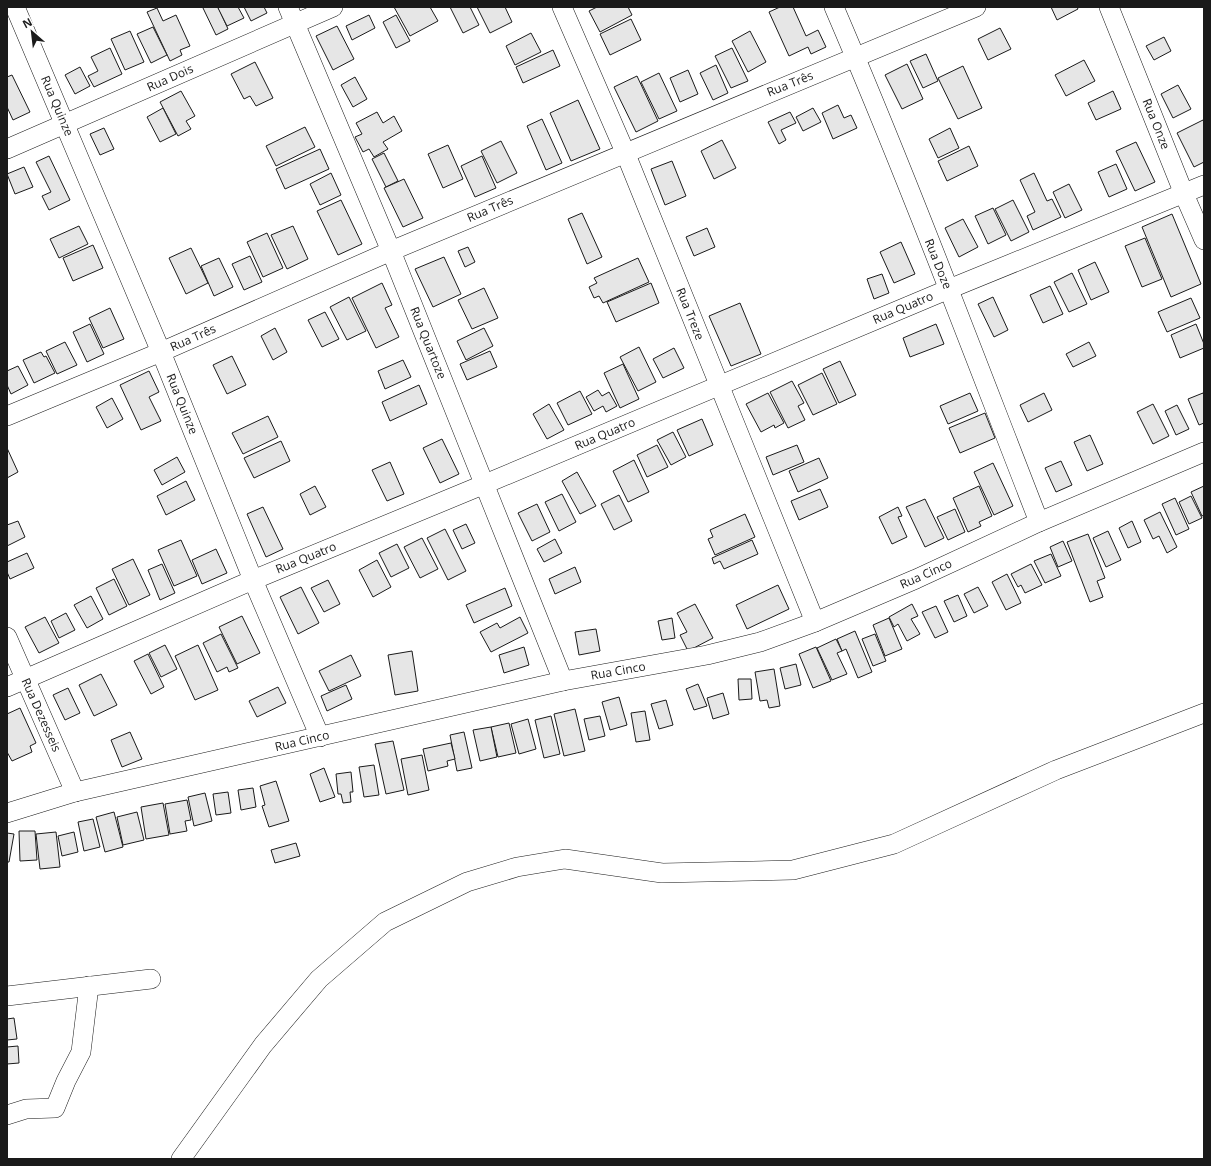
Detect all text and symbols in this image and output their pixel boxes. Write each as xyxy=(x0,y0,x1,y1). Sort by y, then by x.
north arrow xyxy=(12,12,52,52)
text: N xyxy=(20,14,35,31)
street label: Rua Dois xyxy=(144,60,196,95)
street label: Rua Três xyxy=(764,66,816,101)
street label: Rua Quinze xyxy=(37,73,78,139)
street label: Rua Onze xyxy=(1139,96,1174,152)
street label: Rua Três xyxy=(464,191,516,226)
street label: Rua Doze xyxy=(921,236,956,292)
street label: Rua Treze xyxy=(672,285,709,343)
street label: Rua Quatro xyxy=(870,287,936,328)
street label: Rua Quartoze xyxy=(406,304,451,382)
street label: Rua Três xyxy=(167,320,219,355)
street label: Rua Quinze xyxy=(163,371,202,437)
street label: Rua Quatro xyxy=(572,413,638,454)
street label: Rua Quatro xyxy=(273,538,339,577)
street label: Rua Cinco xyxy=(897,554,955,593)
street label: Rua Cinco xyxy=(589,657,647,684)
street label: Rua Dezesseis xyxy=(18,675,65,755)
street label: Rua Cinco xyxy=(273,726,331,755)

